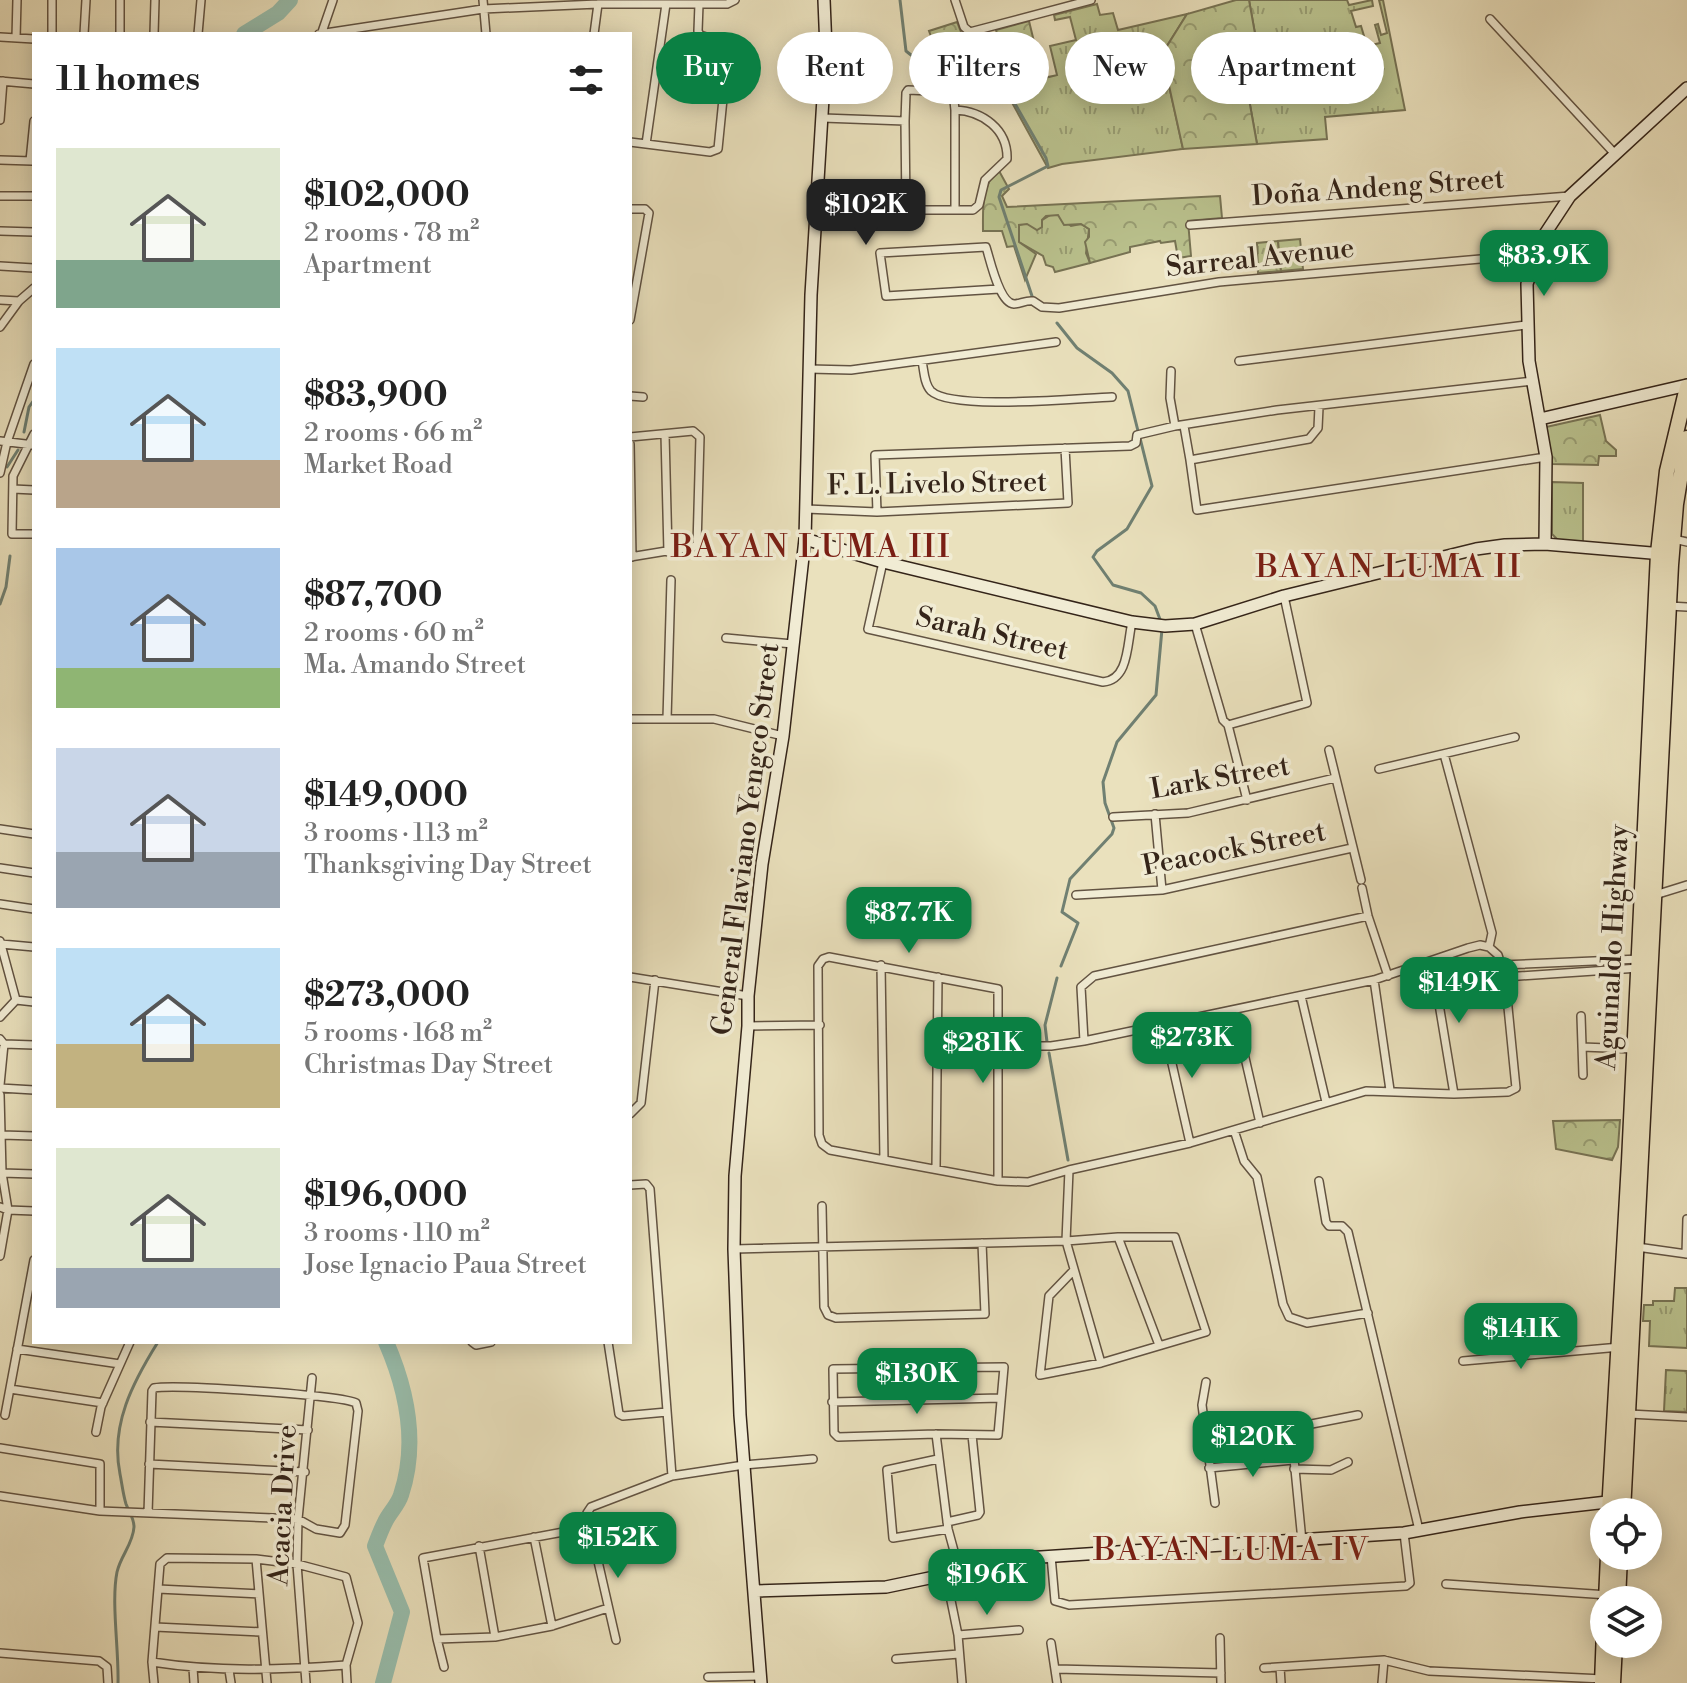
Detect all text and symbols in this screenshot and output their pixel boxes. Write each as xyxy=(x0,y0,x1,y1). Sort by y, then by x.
chip: Buy xyxy=(656,32,761,104)
chip: Rent xyxy=(777,32,893,104)
chip: Filters xyxy=(909,32,1049,104)
chip: New xyxy=(1065,32,1175,104)
chip: Apartment xyxy=(1191,32,1384,104)
icon: filters xyxy=(564,58,608,102)
text: 11 homes xyxy=(56,59,200,101)
street label: Doña Andeng Street xyxy=(1251,162,1506,214)
text: $102,000 xyxy=(304,175,470,217)
pin: $102K xyxy=(810,179,922,247)
icon: home xyxy=(120,180,216,276)
text: $102K xyxy=(824,189,908,221)
text: 2 rooms · 78 m² xyxy=(304,217,479,249)
pin: $83.9K xyxy=(1479,230,1609,298)
street label: Sarreal Avenue xyxy=(1164,231,1356,285)
text: $83.9K xyxy=(1498,240,1590,272)
text: Apartment xyxy=(304,249,432,281)
text: $83,900 xyxy=(304,375,448,417)
icon: home xyxy=(120,380,216,476)
text: 2 rooms · 66 m² xyxy=(304,417,482,449)
text: Market Road xyxy=(304,449,452,481)
street label: F. L. Livelo Street xyxy=(827,465,1047,503)
district label: BAYAN LUMA III xyxy=(670,527,951,567)
district label: BAYAN LUMA II xyxy=(1255,547,1522,587)
text: $87,700 xyxy=(304,575,442,617)
icon: home xyxy=(120,580,216,676)
street label: Sarah Street xyxy=(913,600,1071,668)
text: 2 rooms · 60 m² xyxy=(304,617,484,649)
street label: General Flaviano Yengco Street xyxy=(705,641,787,1037)
text: Ma. Amando Street xyxy=(304,649,526,681)
street label: Lark Street xyxy=(1148,749,1292,807)
text: $149,000 xyxy=(304,775,468,817)
icon: home xyxy=(120,780,216,876)
street label: Peacock Street xyxy=(1139,814,1329,884)
text: 3 rooms · 113 m² xyxy=(304,817,488,849)
street label: Aguinaldo Highway xyxy=(1589,823,1637,1072)
text: Thanksgiving Day Street xyxy=(304,849,592,881)
pin: $87.7K xyxy=(844,887,974,955)
text: $87.7K xyxy=(864,897,954,929)
pin: $149K xyxy=(1403,957,1515,1025)
text: $149K xyxy=(1418,967,1500,999)
text: $273,000 xyxy=(304,975,470,1017)
icon: home xyxy=(120,980,216,1076)
pin: $273K xyxy=(1136,1012,1248,1080)
text: 5 rooms · 168 m² xyxy=(304,1017,492,1049)
pin: $281K xyxy=(927,1017,1039,1085)
text: $273K xyxy=(1150,1022,1234,1054)
text: $281K xyxy=(942,1027,1024,1059)
text: Christmas Day Street xyxy=(304,1049,553,1081)
text: $196,000 xyxy=(304,1175,467,1217)
icon: home xyxy=(120,1180,216,1276)
text: 3 rooms · 110 m² xyxy=(304,1217,490,1249)
text: Jose Ignacio Paua Street xyxy=(304,1249,587,1281)
pin: $141K xyxy=(1465,1303,1577,1371)
text: $141K xyxy=(1482,1313,1560,1345)
pin: $130K xyxy=(861,1348,973,1416)
text: $130K xyxy=(875,1358,959,1390)
pin: $120K xyxy=(1197,1411,1309,1479)
text: $120K xyxy=(1211,1421,1295,1453)
street label: Acacia Drive xyxy=(261,1424,305,1587)
map controls xyxy=(1590,1498,1662,1658)
button: locate xyxy=(1590,1498,1662,1570)
pin: $152K xyxy=(562,1512,674,1580)
text: $152K xyxy=(577,1522,659,1554)
district label: BAYAN LUMA IV xyxy=(1092,1530,1371,1570)
pin: $196K xyxy=(931,1549,1043,1617)
text: $196K xyxy=(946,1559,1028,1591)
button: layers xyxy=(1590,1586,1662,1658)

